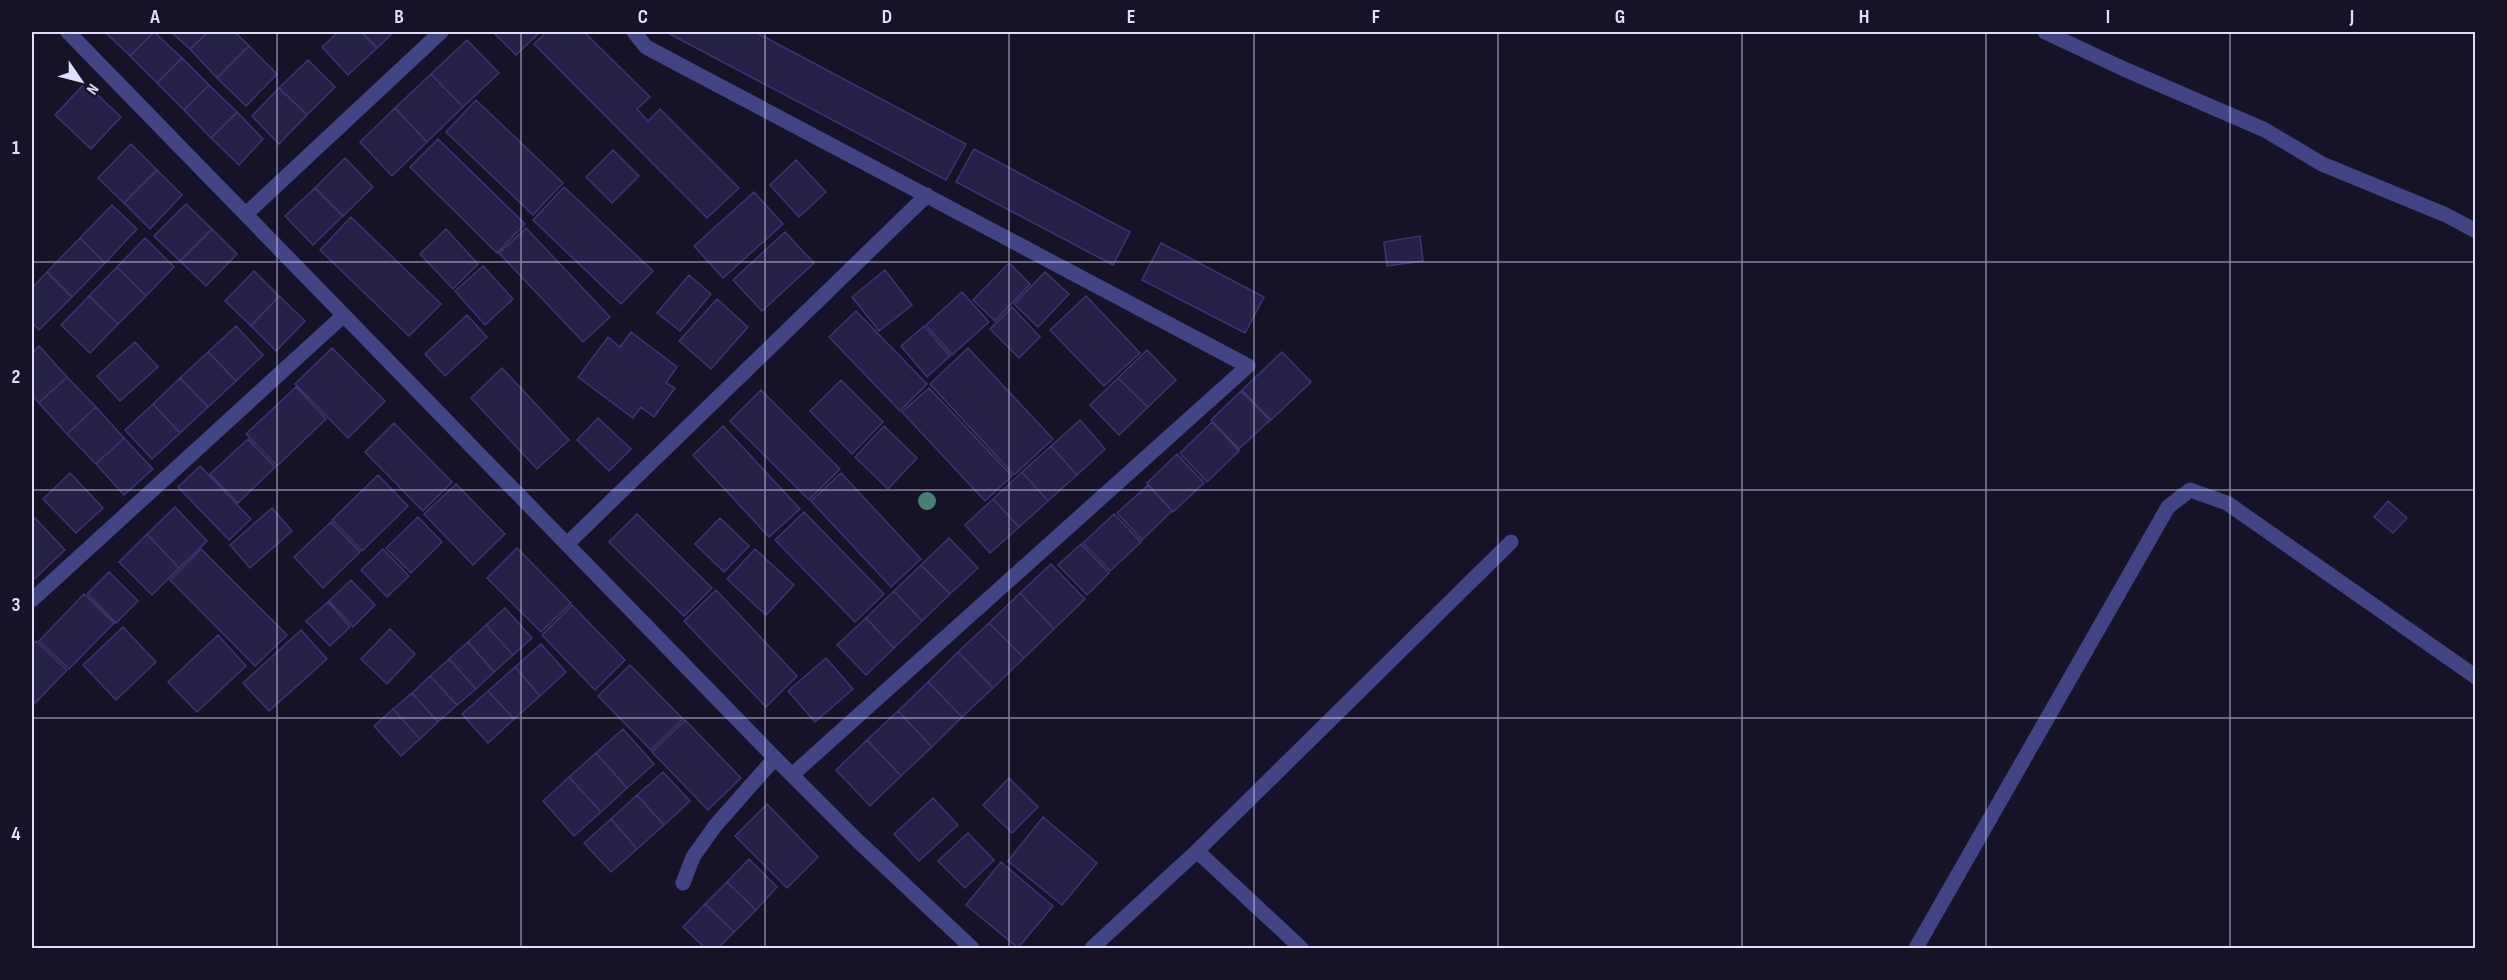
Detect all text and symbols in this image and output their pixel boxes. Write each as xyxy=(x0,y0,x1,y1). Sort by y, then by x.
text: A xyxy=(149,5,160,29)
text: B xyxy=(394,5,404,29)
text: C xyxy=(638,5,648,29)
text: D xyxy=(882,5,892,29)
text: E xyxy=(1127,5,1135,29)
text: F xyxy=(1372,5,1380,29)
text: G xyxy=(1615,5,1625,29)
text: H xyxy=(1859,5,1869,29)
text: I xyxy=(2106,5,2110,29)
text: J xyxy=(2349,5,2354,29)
north arrow xyxy=(51,51,111,111)
text: N xyxy=(82,80,102,98)
text: 1 xyxy=(12,136,20,160)
text: 2 xyxy=(12,365,20,389)
text: 3 xyxy=(12,593,21,617)
text: 4 xyxy=(11,822,21,846)

